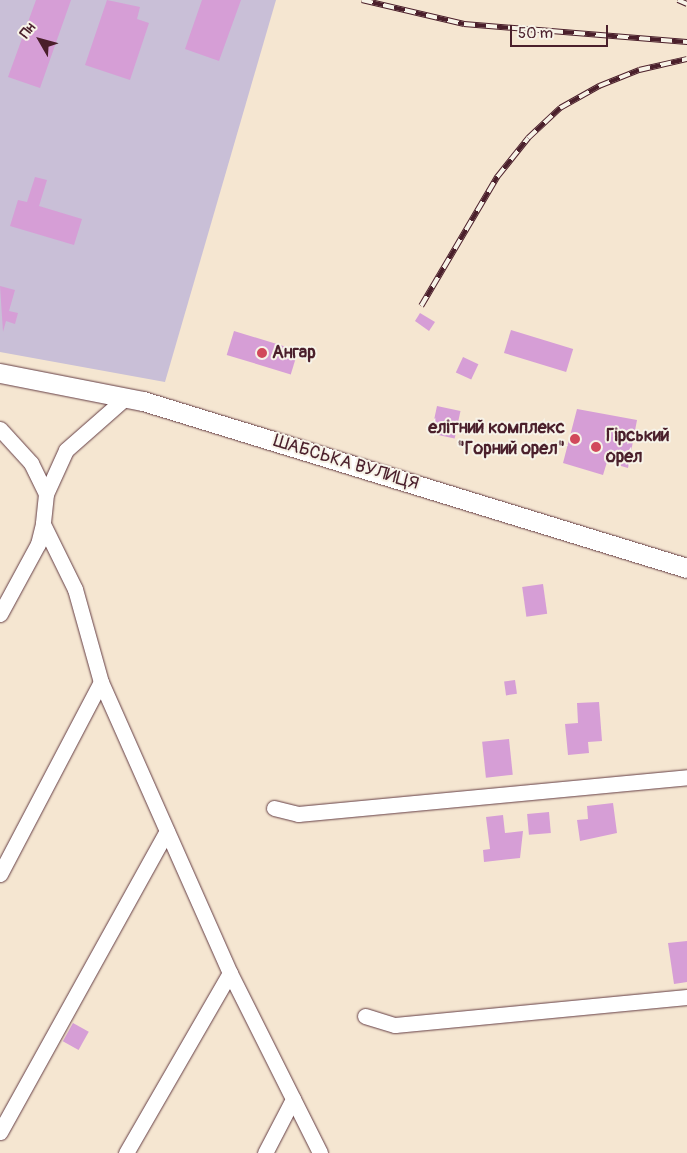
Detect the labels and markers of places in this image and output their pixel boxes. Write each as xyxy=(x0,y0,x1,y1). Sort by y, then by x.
place label: Ангар xyxy=(272,342,316,364)
marker: Ангар xyxy=(256,347,268,359)
place label: елітний комплекс "Горний орел" xyxy=(428,418,565,460)
place label: Гірський орел xyxy=(606,426,670,468)
marker: елітний комплекс "Горний орел" xyxy=(569,433,581,445)
marker: Гірський орел xyxy=(590,441,602,453)

